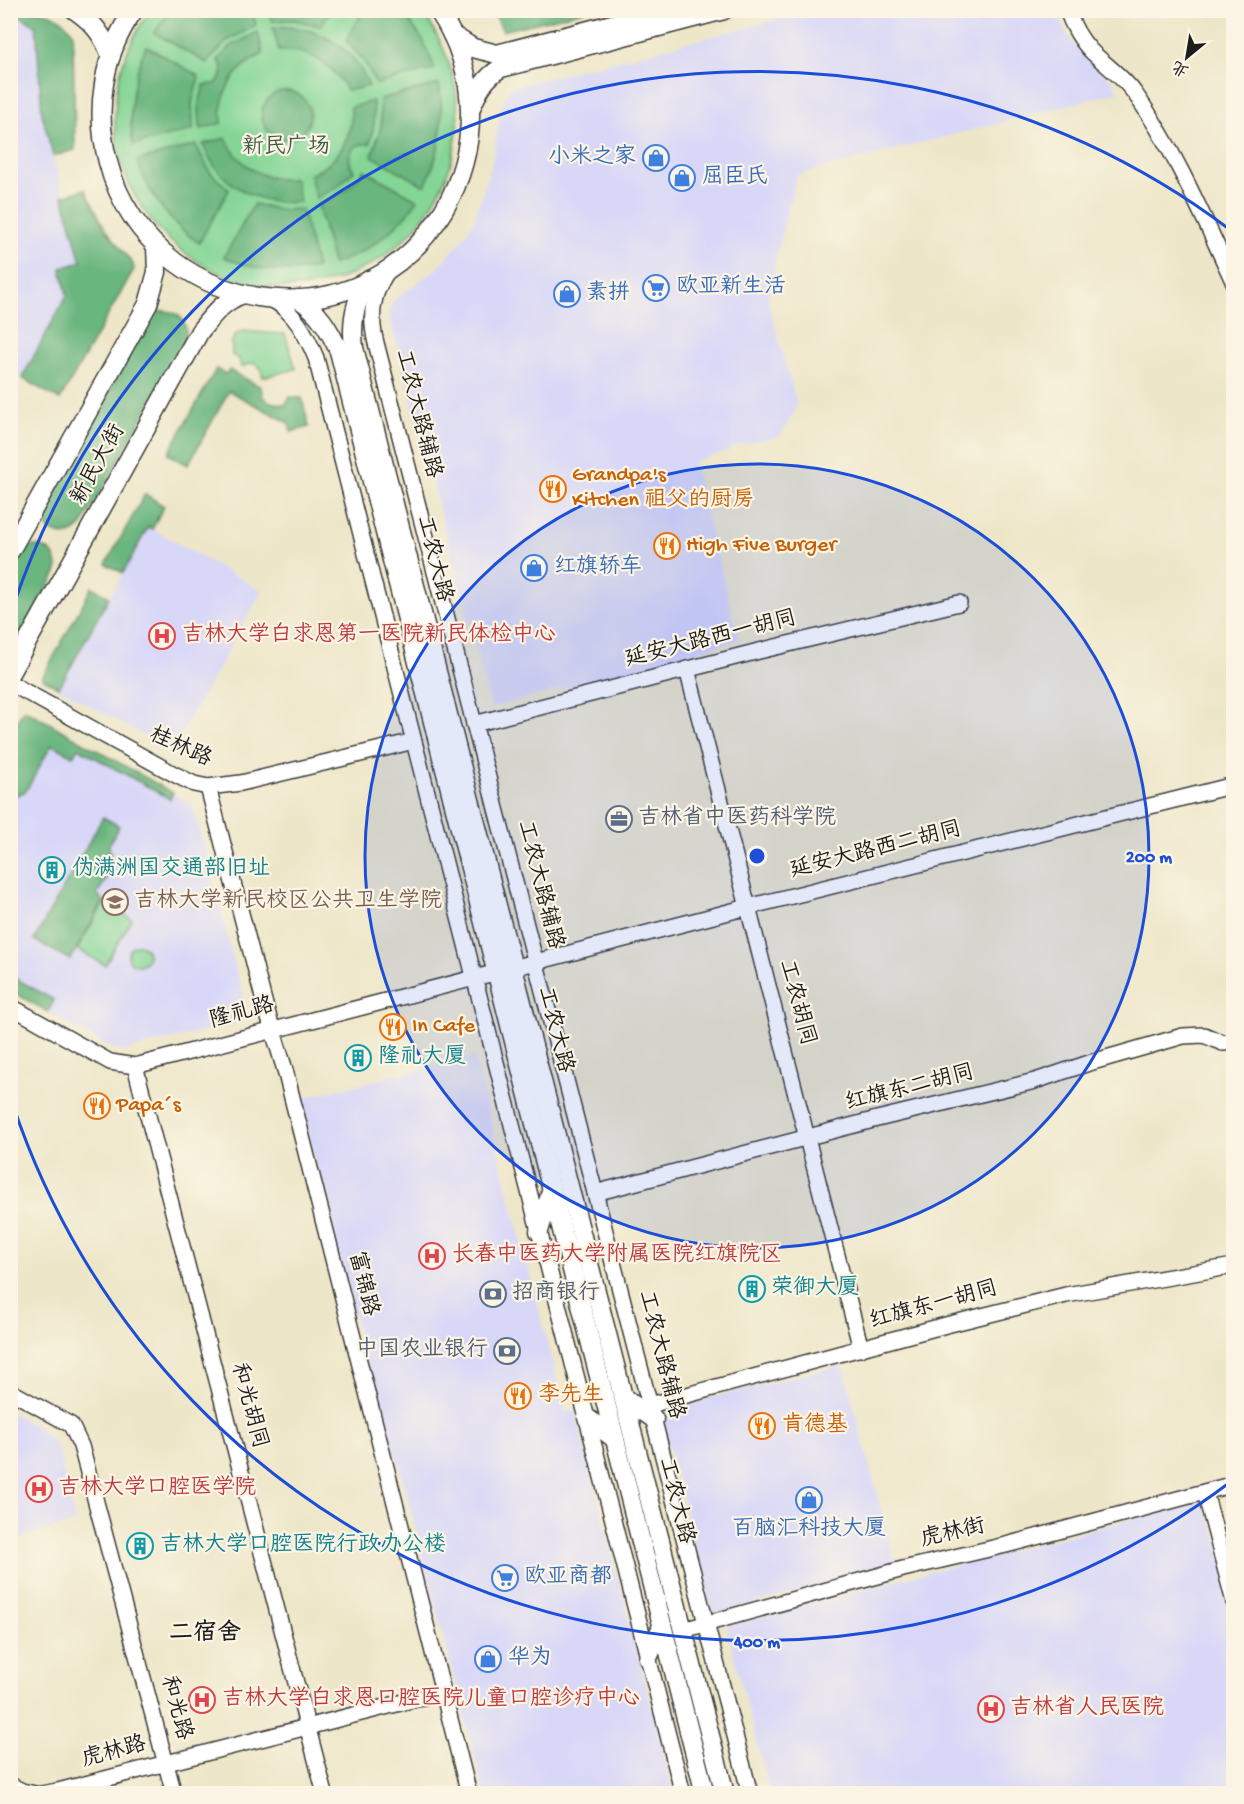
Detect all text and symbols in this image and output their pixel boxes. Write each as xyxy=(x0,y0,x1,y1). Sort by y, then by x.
north arrow xyxy=(1157,27,1217,87)
text: 北 xyxy=(1169,55,1193,80)
park label: 新民广场 xyxy=(242,134,330,161)
place label: 小米之家 xyxy=(548,143,636,171)
shop icon: 小米之家 xyxy=(641,143,671,173)
shop icon: 屈臣氏 xyxy=(667,163,697,193)
place label: 屈臣氏 xyxy=(702,164,768,191)
supermarket icon: 欧亚新生活 xyxy=(641,273,671,303)
place label: 欧亚新生活 xyxy=(676,274,786,301)
shop icon: 素拼 xyxy=(552,279,582,309)
place label: 素拼 xyxy=(586,280,630,307)
street label: 工农大路辅路 xyxy=(388,346,448,481)
street label: 新民大街 xyxy=(65,420,132,510)
place label: Grandpa's Kitchen 祖父的厨房 xyxy=(572,463,754,514)
restaurant icon: Grandpa's Kitchen 祖父的厨房 xyxy=(538,474,568,504)
street label: 工农大路 xyxy=(410,513,458,605)
restaurant icon: High Five Burger xyxy=(652,531,682,561)
place label: High Five Burger xyxy=(686,533,838,559)
shop icon: 红旗轿车 xyxy=(519,553,549,583)
place label: 红旗轿车 xyxy=(554,553,642,581)
street label: 延安大路西一胡同 xyxy=(622,604,800,674)
hospital icon: 吉林大学白求恩第一医院新民体检中心 xyxy=(147,621,177,651)
place label: 吉林大学白求恩第一医院新民体检中心 xyxy=(182,621,556,649)
street label: 桂林路 xyxy=(145,720,216,774)
office icon: 吉林省中医药科学院 xyxy=(604,804,634,834)
place label: 吉林省中医药科学院 xyxy=(638,804,836,832)
street label: 延安大路西二胡同 xyxy=(787,815,965,885)
street label: 工农大路辅路 xyxy=(510,817,570,952)
centre of rings xyxy=(747,846,767,866)
text: 200 m xyxy=(1126,848,1172,869)
building icon: 伪满洲国交通部旧址 xyxy=(37,855,67,885)
place label: 伪满洲国交通部旧址 xyxy=(72,856,270,883)
school or university icon: 吉林大学新民校区公共卫生学院 xyxy=(100,887,130,917)
place label: 吉林大学新民校区公共卫生学院 xyxy=(134,887,442,915)
street label: 工农胡同 xyxy=(772,957,821,1049)
street label: 工农大路 xyxy=(531,984,579,1076)
street label: 隆礼路 xyxy=(206,991,277,1035)
restaurant icon: In Cafe xyxy=(378,1012,408,1042)
place label: In Cafe xyxy=(412,1014,476,1040)
building icon: 隆礼大厦 xyxy=(343,1043,373,1073)
place label: 隆礼大厦 xyxy=(378,1044,466,1071)
street label: 红旗东二胡同 xyxy=(843,1059,977,1118)
restaurant icon: Papa´s xyxy=(82,1091,112,1121)
place label: Papa´s xyxy=(115,1093,182,1119)
hospital icon: 长春中医药大学附属医院红旗院区 xyxy=(417,1241,447,1271)
place label: 长春中医药大学附属医院红旗院区 xyxy=(452,1241,782,1269)
street label: 富锦路 xyxy=(341,1248,385,1319)
building icon: 荣御大厦 xyxy=(737,1274,767,1304)
place label: 荣御大厦 xyxy=(771,1275,859,1302)
street label: 红旗东一胡同 xyxy=(867,1275,1001,1336)
bank icon: 招商银行 xyxy=(478,1279,508,1309)
place label: 招商银行 xyxy=(512,1280,600,1307)
street label: 工农大路辅路 xyxy=(631,1287,691,1422)
place label: 中国农业银行 xyxy=(356,1336,488,1364)
bank icon: 中国农业银行 xyxy=(492,1336,522,1366)
street label: 和光胡同 xyxy=(224,1360,273,1452)
restaurant icon: 李先生 xyxy=(503,1381,533,1411)
place label: 李先生 xyxy=(538,1381,604,1409)
restaurant icon: 肯德基 xyxy=(747,1411,777,1441)
place label: 肯德基 xyxy=(782,1411,848,1439)
street label: 工农大路 xyxy=(652,1455,700,1547)
hospital icon: 吉林大学口腔医学院 xyxy=(24,1474,54,1504)
place label: 吉林大学口腔医学院 xyxy=(58,1474,256,1502)
shop icon: 百脑汇科技大厦 xyxy=(794,1485,824,1515)
street label: 虎林街 xyxy=(917,1512,988,1554)
place label: 百脑汇科技大厦 xyxy=(732,1516,886,1543)
building icon: 吉林大学口腔医院行政办公楼 xyxy=(125,1531,155,1561)
place label: 吉林大学口腔医院行政办公楼 xyxy=(160,1531,446,1559)
supermarket icon: 欧亚商都 xyxy=(490,1563,520,1593)
place label: 欧亚商都 xyxy=(524,1564,612,1591)
district label: 二宿舍 xyxy=(169,1619,241,1649)
text: 400 m xyxy=(733,1633,780,1654)
shop icon: 华为 xyxy=(473,1644,503,1674)
place label: 华为 xyxy=(508,1645,552,1672)
street label: 和光路 xyxy=(154,1672,198,1743)
hospital icon: 吉林大学白求恩口腔医院儿童口腔诊疗中心 xyxy=(187,1685,217,1715)
place label: 吉林大学白求恩口腔医院儿童口腔诊疗中心 xyxy=(222,1685,640,1713)
hospital icon: 吉林省人民医院 xyxy=(976,1694,1006,1724)
place label: 吉林省人民医院 xyxy=(1010,1694,1164,1722)
street label: 虎林路 xyxy=(78,1730,149,1774)

